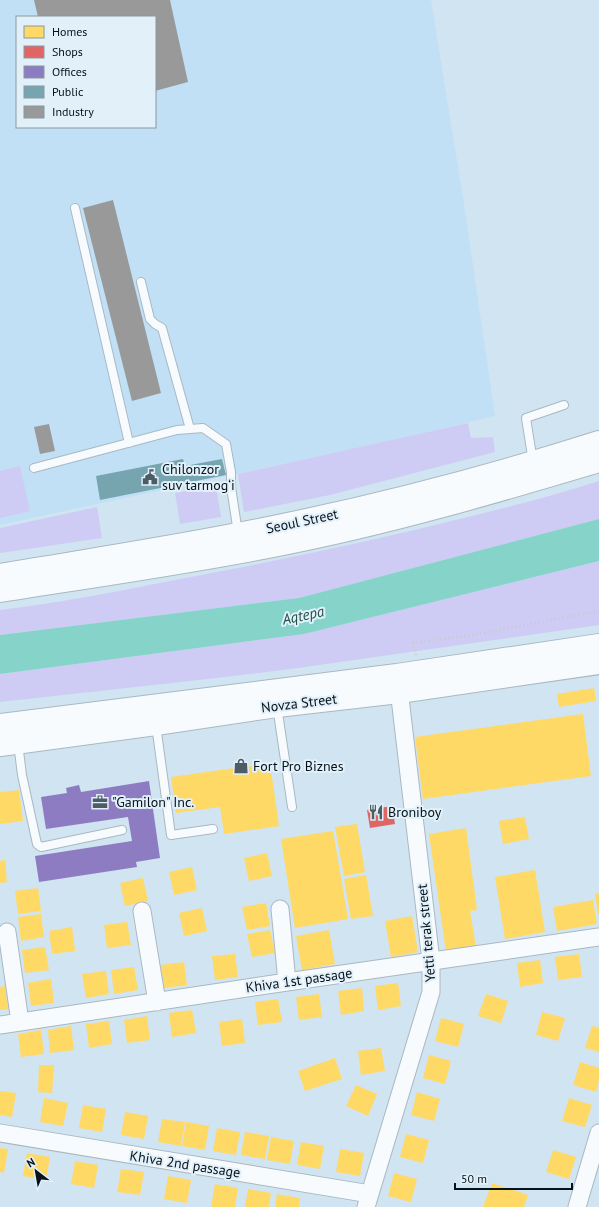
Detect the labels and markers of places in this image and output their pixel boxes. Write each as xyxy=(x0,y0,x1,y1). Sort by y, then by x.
place label: Chilonzor suv tarmog‘i xyxy=(162,460,235,494)
public building icon: Chilonzor suv tarmog‘i xyxy=(141,468,159,486)
shop icon: Fort Pro Biznes xyxy=(232,757,250,775)
place label: Fort Pro Biznes xyxy=(253,757,344,775)
office icon: "Gamilon" Inc. xyxy=(91,793,109,811)
place label: "Gamilon" Inc. xyxy=(112,793,194,811)
restaurant icon: Broniboy xyxy=(367,803,385,821)
place label: Broniboy xyxy=(388,803,442,821)

